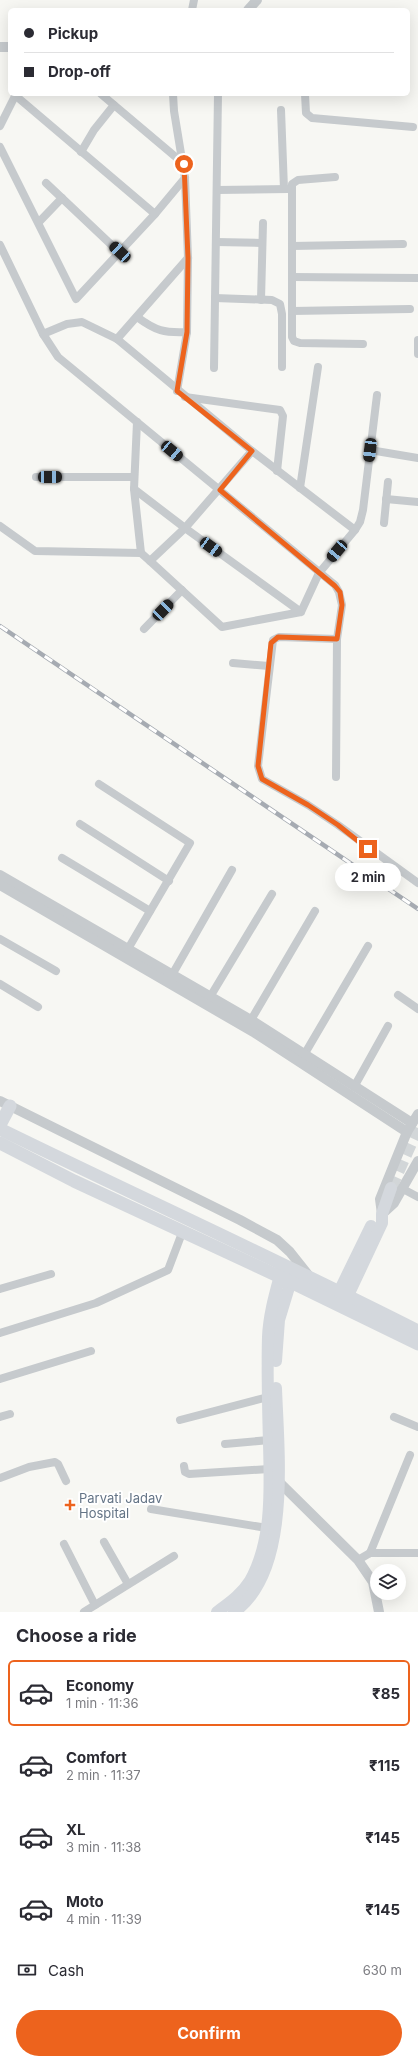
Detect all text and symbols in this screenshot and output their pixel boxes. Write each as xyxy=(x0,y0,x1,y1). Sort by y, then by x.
text: Pickup xyxy=(48,24,98,43)
text: Drop-off xyxy=(48,62,111,81)
route start xyxy=(175,155,193,173)
car xyxy=(107,239,133,265)
car xyxy=(363,437,377,463)
car xyxy=(159,439,185,463)
car xyxy=(38,471,62,483)
car xyxy=(198,535,224,559)
car xyxy=(325,538,349,564)
car xyxy=(150,597,176,623)
route end xyxy=(359,840,377,858)
callout: 2 min xyxy=(335,863,401,891)
text: 2 min xyxy=(351,869,385,885)
place label: Parvati Jadav Hospital xyxy=(79,1490,162,1521)
marker: Parvati Jadav Hospital xyxy=(64,1499,76,1511)
map controls xyxy=(370,1564,406,1600)
button: layers xyxy=(370,1564,406,1600)
text: Choose a ride xyxy=(16,1625,137,1646)
icon: car xyxy=(18,1675,54,1711)
text: Economy xyxy=(66,1676,134,1695)
text: ₹85 xyxy=(372,1684,400,1703)
text: 1 min · 11:36 xyxy=(66,1695,139,1711)
icon: car xyxy=(18,1747,54,1783)
text: Comfort xyxy=(66,1748,127,1767)
text: ₹115 xyxy=(369,1756,400,1775)
text: 2 min · 11:37 xyxy=(66,1767,141,1783)
icon: car xyxy=(18,1819,54,1855)
text: XL xyxy=(66,1820,86,1839)
text: ₹145 xyxy=(365,1828,400,1847)
text: 3 min · 11:38 xyxy=(66,1839,141,1855)
icon: car xyxy=(18,1891,54,1927)
text: Moto xyxy=(66,1892,104,1911)
text: ₹145 xyxy=(365,1900,400,1919)
text: 4 min · 11:39 xyxy=(66,1911,142,1927)
icon: cash xyxy=(16,1959,38,1981)
text: Cash xyxy=(48,1961,84,1980)
text: 630 m xyxy=(363,1962,402,1978)
button: Confirm xyxy=(16,2010,402,2056)

